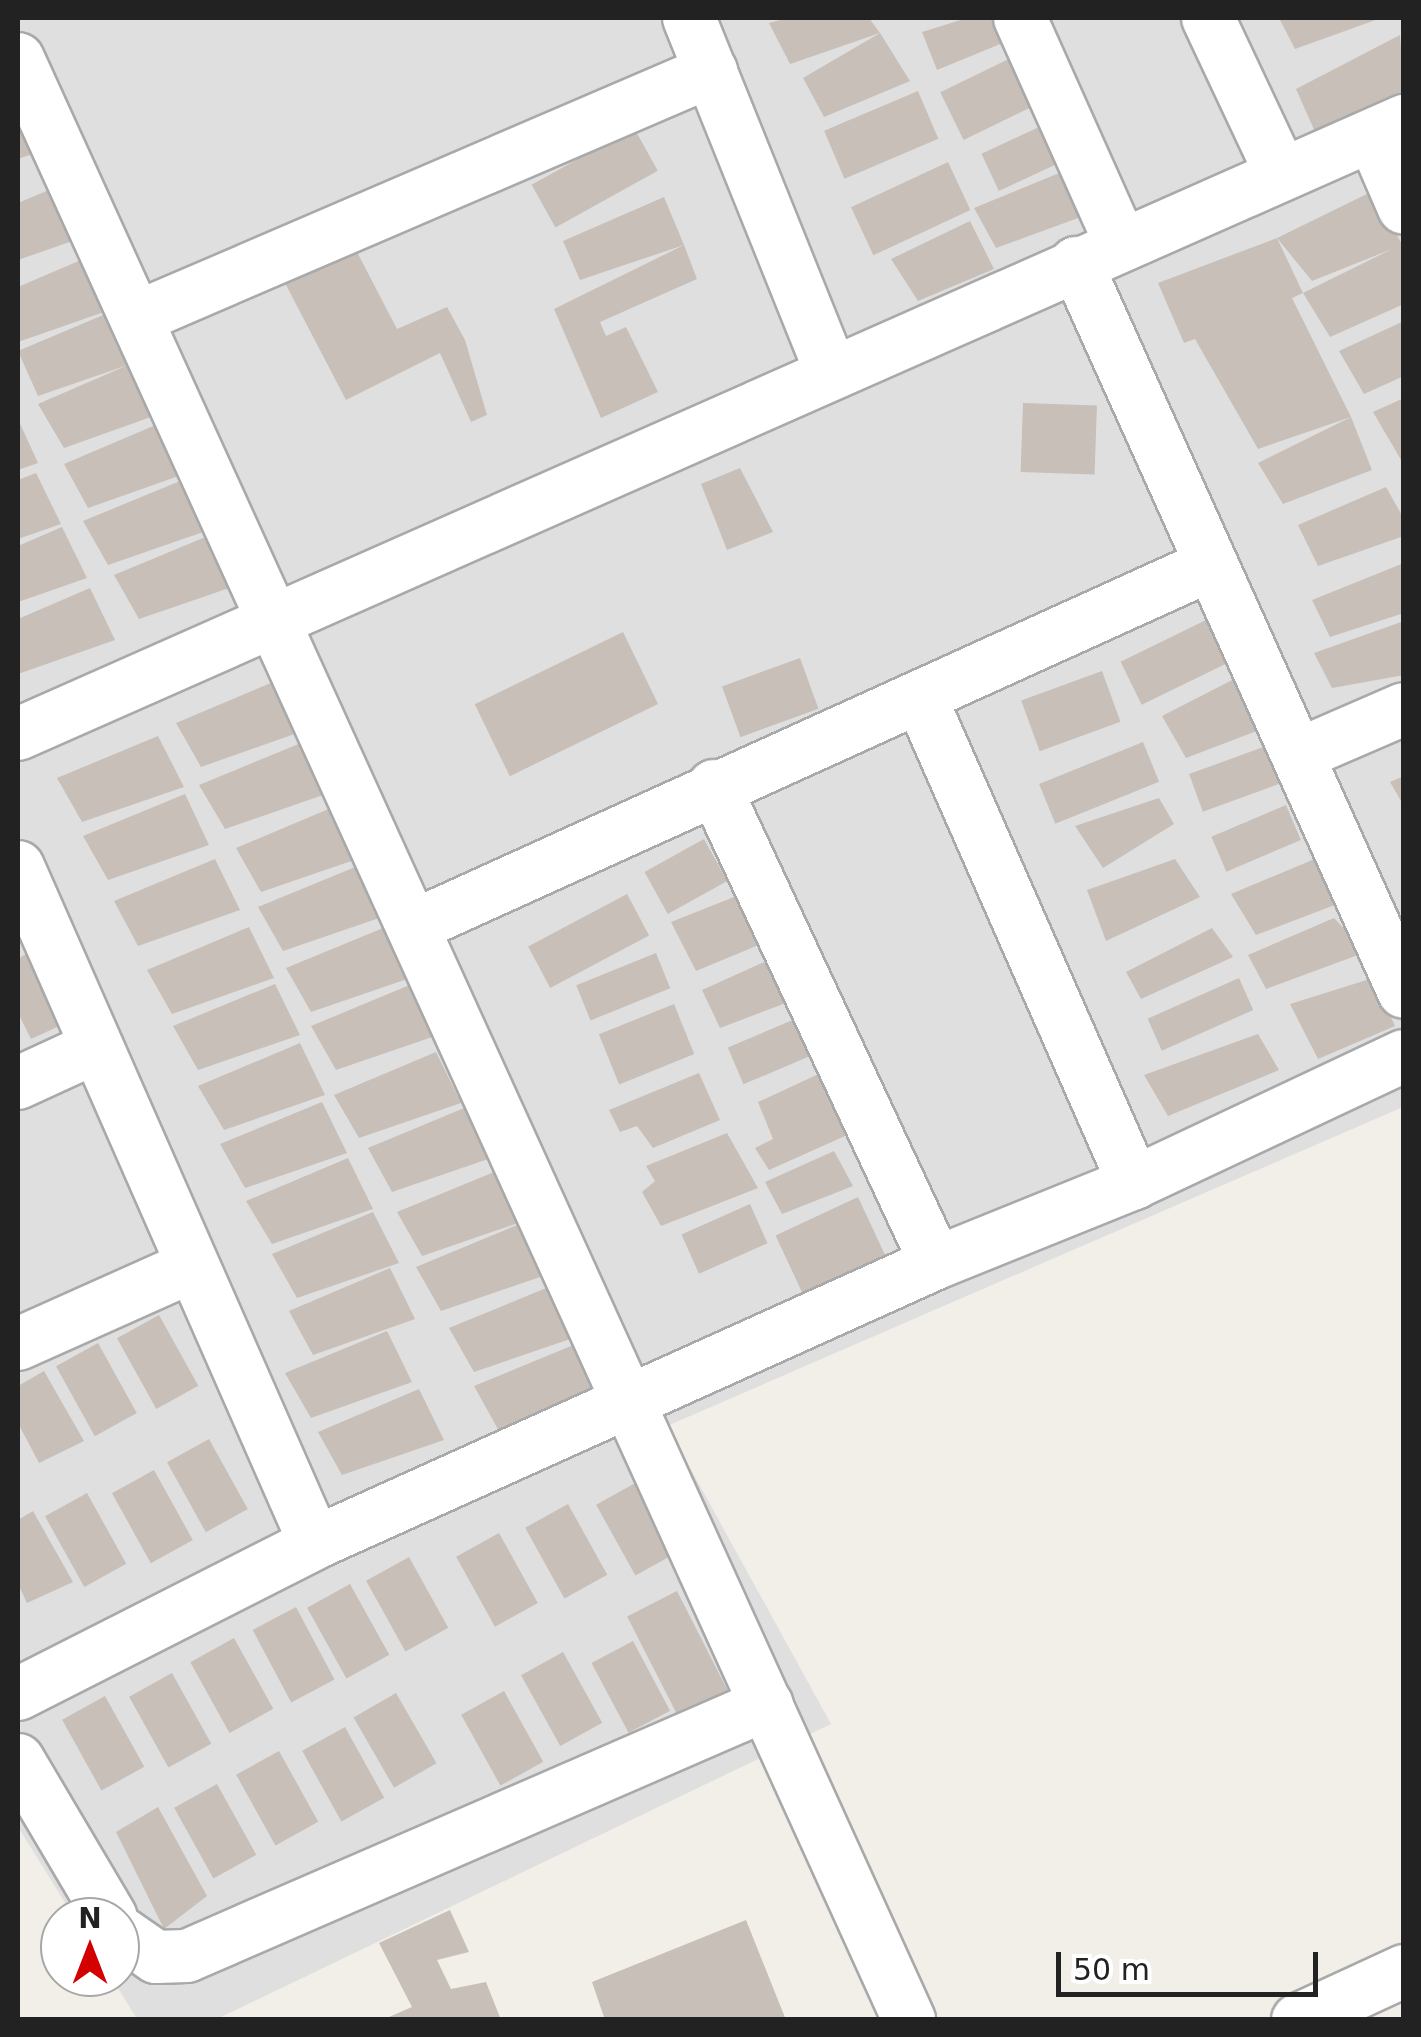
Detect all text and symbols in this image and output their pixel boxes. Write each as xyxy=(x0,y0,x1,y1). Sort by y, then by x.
north arrow xyxy=(40,1897,140,1997)
text: N xyxy=(78,1902,102,1935)
scale bar xyxy=(1061,1932,1324,1994)
text: 50 m xyxy=(1073,1952,1150,1987)

